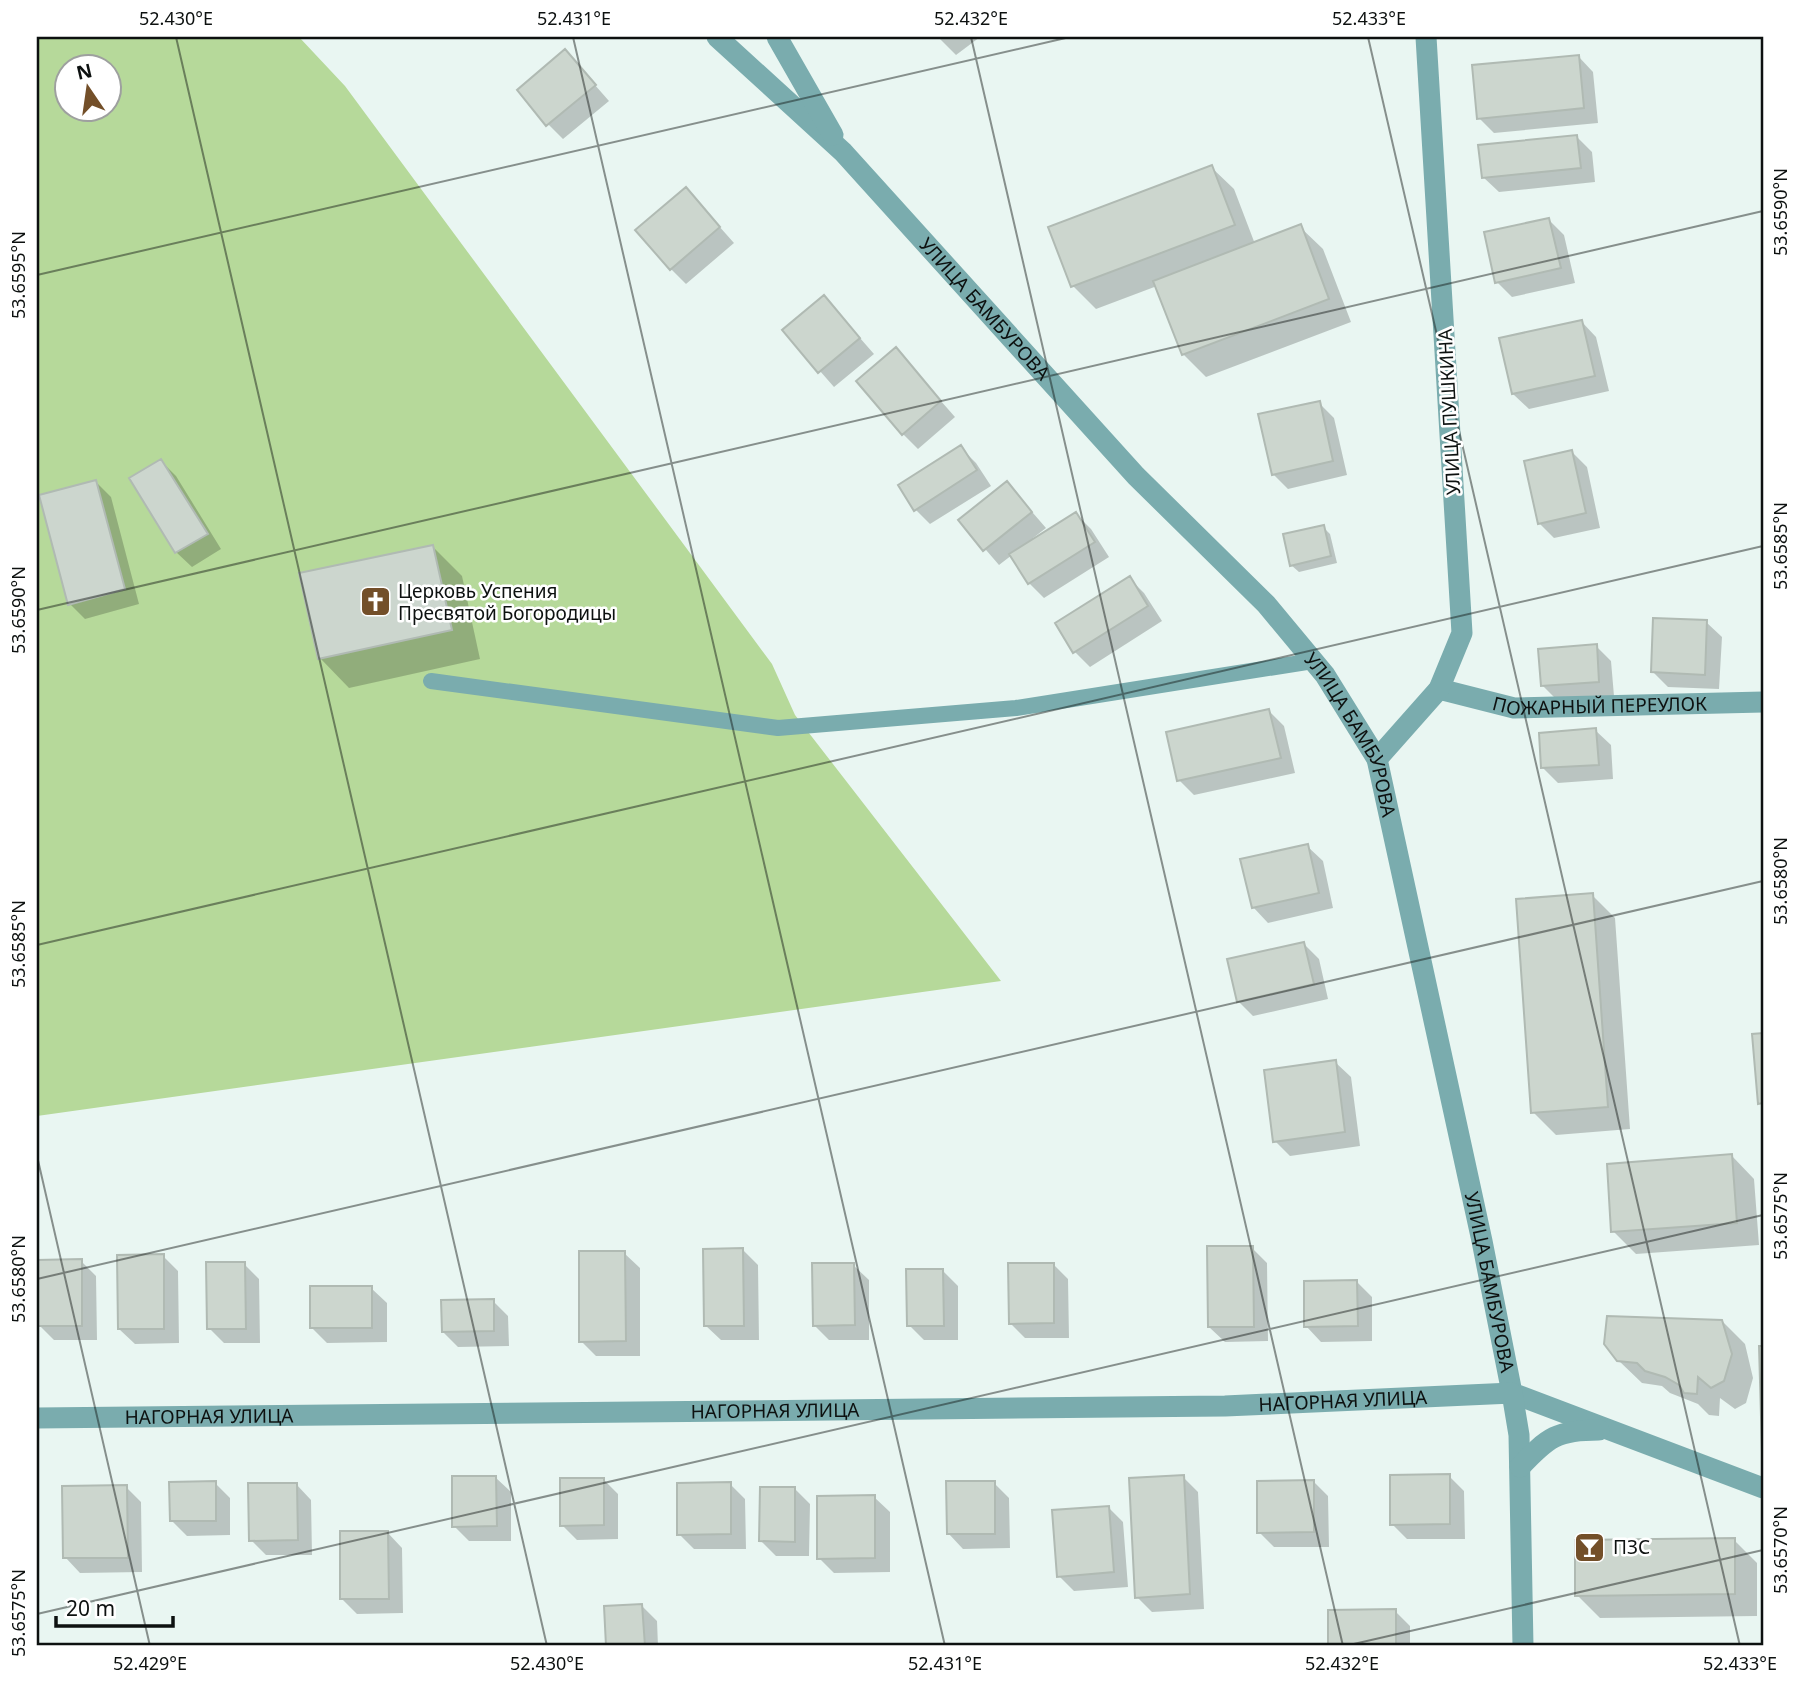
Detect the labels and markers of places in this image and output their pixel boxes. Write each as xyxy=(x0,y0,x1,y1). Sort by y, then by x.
place label: Церковь Успения Пресвятой Богородицы xyxy=(398,578,616,626)
church icon: Церковь Успения Пресвятой Богородицы xyxy=(358,585,392,619)
bar icon: ПЗС xyxy=(1573,1530,1607,1564)
place label: ПЗС xyxy=(1613,1534,1650,1560)

